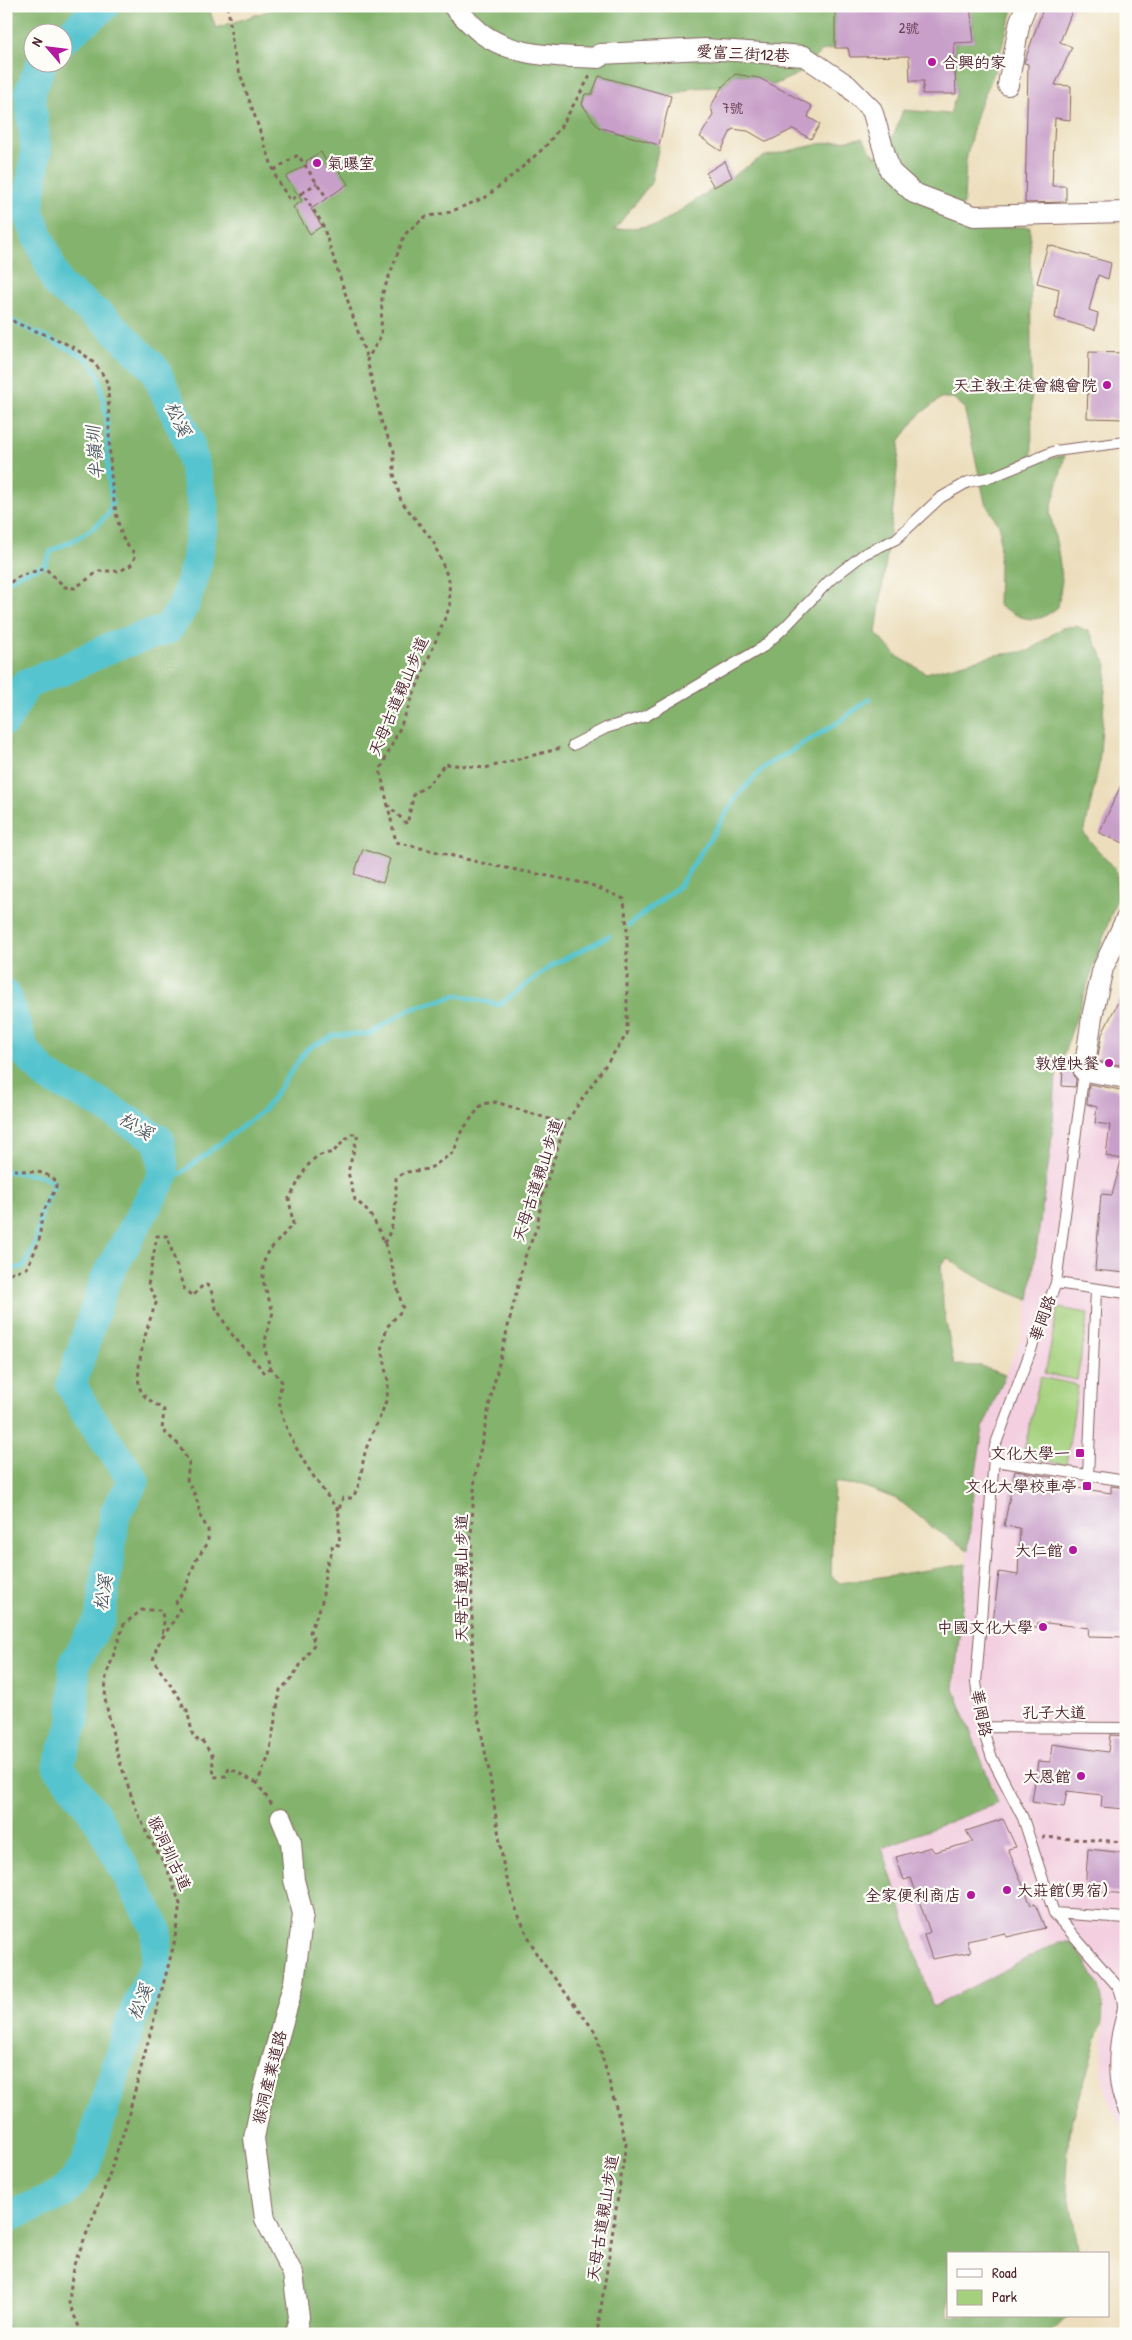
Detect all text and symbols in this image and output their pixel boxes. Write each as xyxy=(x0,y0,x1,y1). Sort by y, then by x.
house number: 2號 xyxy=(899,18,919,37)
north arrow xyxy=(22,22,72,72)
text: N xyxy=(26,33,46,49)
street label: 愛富三街12巷 xyxy=(696,40,790,66)
place label: 合興的家 xyxy=(942,51,1006,73)
marker: 合興的家 xyxy=(926,56,938,68)
house number: 7號 xyxy=(723,98,743,117)
place label: 氣曝室 xyxy=(327,152,375,174)
marker: 氣曝室 xyxy=(311,157,323,169)
place label: 天主教主徒會總會院 xyxy=(953,374,1097,396)
marker: 天主教主徒會總會院 xyxy=(1101,379,1113,391)
water label: 松溪 xyxy=(160,397,198,441)
water label: 半嶺圳 xyxy=(80,423,109,481)
street label: 天母古道親山步道 xyxy=(363,633,433,759)
place label: 敦煌快餐 xyxy=(1035,1052,1099,1074)
marker: 敦煌快餐 xyxy=(1103,1057,1115,1069)
water label: 松溪 xyxy=(114,1105,159,1146)
street label: 天母古道親山步道 xyxy=(507,1116,567,1244)
street label: 華岡路 xyxy=(1023,1292,1061,1344)
place label: 文化大學一 xyxy=(990,1442,1070,1464)
marker: 文化大學一 xyxy=(1074,1447,1086,1459)
place label: 文化大學校車亭 xyxy=(965,1475,1077,1497)
marker: 文化大學校車亭 xyxy=(1081,1480,1093,1492)
street label: 天母古道親山步道 xyxy=(450,1514,472,1642)
place label: 大仁館 xyxy=(1015,1539,1063,1561)
marker: 大仁館 xyxy=(1067,1544,1079,1556)
water label: 松溪 xyxy=(87,1572,118,1613)
place label: 中國文化大學 xyxy=(937,1616,1033,1638)
marker: 中國文化大學 xyxy=(1037,1621,1049,1633)
street label: 華岡路 xyxy=(967,1687,997,1739)
street label: 孔子大道 xyxy=(1022,1701,1086,1723)
place label: 大恩館 xyxy=(1023,1765,1071,1787)
marker: 大恩館 xyxy=(1075,1770,1087,1782)
street label: 猴洞圳古道 xyxy=(143,1812,197,1894)
place label: 大莊館(男宿) xyxy=(1017,1879,1108,1901)
place label: 全家便利商店 xyxy=(865,1884,961,1906)
marker: 大莊館(男宿) xyxy=(1001,1884,1013,1896)
marker: 全家便利商店 xyxy=(965,1889,977,1901)
water label: 松溪 xyxy=(121,1979,158,2023)
street label: 猴洞產業道路 xyxy=(247,2028,291,2126)
street label: 天母古道親山步道 xyxy=(581,2153,623,2283)
legend xyxy=(947,2252,1110,2318)
text: Road xyxy=(992,2262,1017,2283)
text: Park xyxy=(992,2286,1017,2307)

